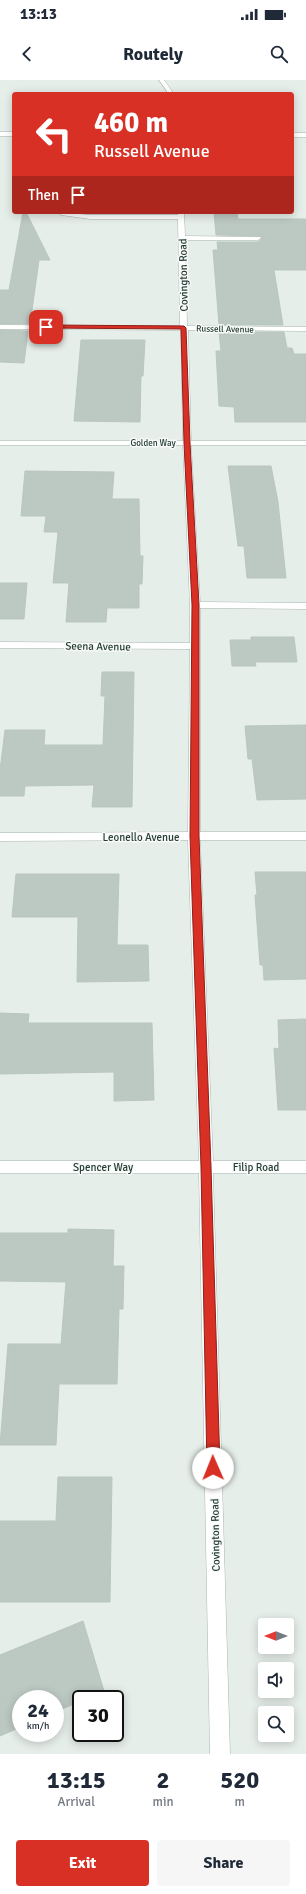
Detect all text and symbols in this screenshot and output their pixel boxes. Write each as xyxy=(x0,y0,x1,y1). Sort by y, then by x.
text: 13:13 xyxy=(20,5,57,23)
icon: back xyxy=(16,43,38,65)
text: Routely xyxy=(123,43,183,65)
icon: search xyxy=(268,43,290,65)
text: 460 m xyxy=(94,106,168,140)
icon: left xyxy=(28,108,80,160)
text: Russell Avenue xyxy=(94,140,210,162)
icon: arrive xyxy=(67,184,89,206)
text: Then xyxy=(28,186,59,204)
street label: Covington Road xyxy=(176,238,191,312)
pin xyxy=(29,310,63,344)
icon: arrive xyxy=(35,316,57,338)
street label: Russell Avenue xyxy=(196,323,254,336)
street label: Golden Way xyxy=(130,438,176,449)
street label: Seena Avenue xyxy=(65,639,131,654)
street label: Leonello Avenue xyxy=(103,831,179,844)
street label: Spencer Way xyxy=(73,1161,134,1174)
street label: Filip Road xyxy=(233,1161,280,1174)
position arrow xyxy=(192,1447,234,1489)
street label: Covington Road xyxy=(208,1498,223,1572)
north arrow xyxy=(258,1618,294,1654)
map controls xyxy=(258,1618,294,1742)
button: sound xyxy=(258,1662,294,1698)
speed limit sign: 30 xyxy=(72,1690,124,1742)
text: 24 xyxy=(27,1698,49,1723)
button: search xyxy=(258,1706,294,1742)
text: km/h xyxy=(27,1720,49,1732)
text: 13:15 xyxy=(47,1765,106,1795)
text: 2 xyxy=(157,1765,169,1795)
text: 520 xyxy=(220,1765,259,1795)
text: Arrival xyxy=(58,1794,95,1810)
text: min xyxy=(153,1794,174,1810)
text: m xyxy=(235,1794,245,1810)
button: Exit xyxy=(16,1840,149,1886)
button: Share xyxy=(157,1840,290,1886)

